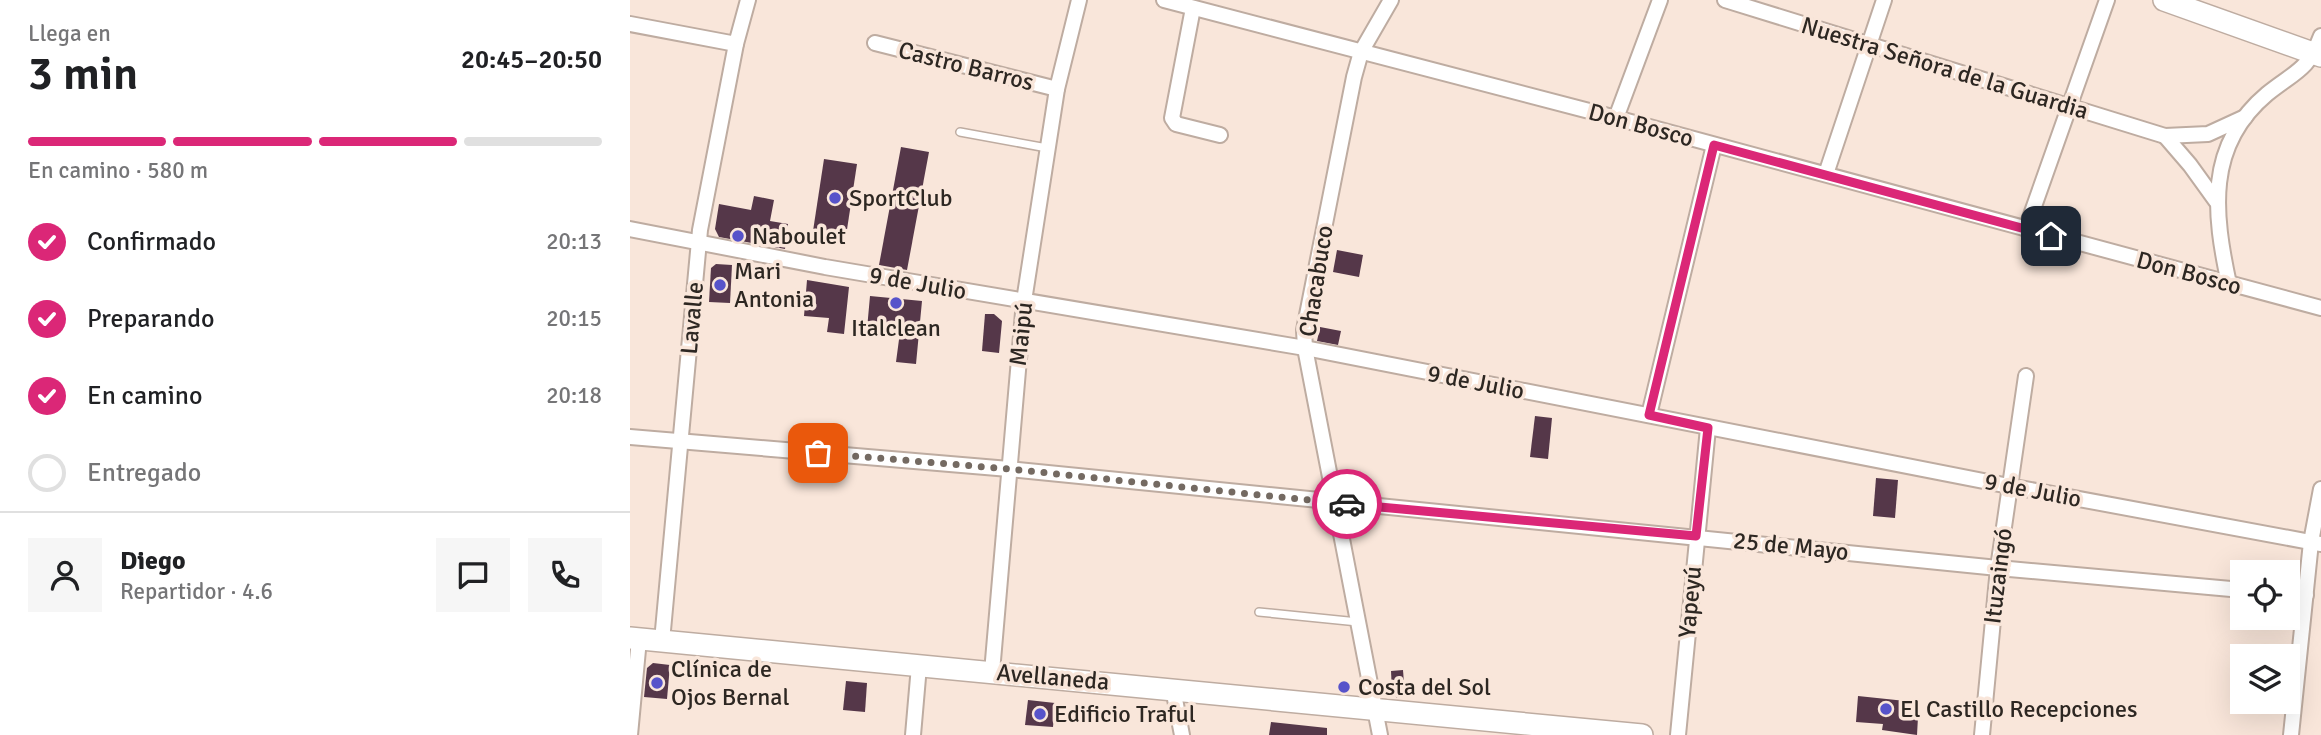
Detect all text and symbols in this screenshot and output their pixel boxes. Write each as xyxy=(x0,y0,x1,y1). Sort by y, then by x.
street label: Nuestra Señora de la Guardia xyxy=(1798,10,2092,126)
text: Llega en xyxy=(28,19,111,48)
street label: Castro Barros xyxy=(895,35,1037,97)
text: 20:45–20:50 xyxy=(461,44,602,76)
text: 3 min xyxy=(28,46,138,102)
street label: Don Bosco xyxy=(1585,97,1697,153)
text: En camino · 580 m xyxy=(28,156,208,185)
place label: SportClub xyxy=(849,183,952,213)
marker: SportClub xyxy=(827,190,843,206)
pin xyxy=(2021,206,2081,266)
icon: home xyxy=(2032,217,2070,255)
place label: Naboulet xyxy=(752,221,846,251)
icon: check xyxy=(28,223,66,261)
street label: Chacabuco xyxy=(1292,223,1340,339)
text: Confirmado xyxy=(87,226,216,258)
text: 20:13 xyxy=(546,227,602,256)
marker: Naboulet xyxy=(730,228,746,244)
street label: Don Bosco xyxy=(2133,245,2245,301)
place label: Mari Antonia xyxy=(734,256,814,314)
street label: 9 de Julio xyxy=(867,260,969,306)
marker: Mari Antonia xyxy=(712,277,728,293)
street label: Lavalle xyxy=(674,280,710,356)
marker: Italclean xyxy=(888,295,904,311)
icon: check xyxy=(28,300,66,338)
street label: Maipú xyxy=(1003,301,1039,367)
text: Preparando xyxy=(87,303,214,335)
text: 20:15 xyxy=(546,304,602,333)
place label: Italclean xyxy=(851,313,941,343)
street label: 9 de Julio xyxy=(1425,358,1527,406)
icon: check xyxy=(28,377,66,415)
text: En camino xyxy=(87,380,203,412)
text: 20:18 xyxy=(546,381,602,410)
pin xyxy=(788,423,848,483)
icon: bag xyxy=(799,434,837,472)
text: Entregado xyxy=(87,457,201,489)
street label: 9 de Julio xyxy=(1982,466,2084,514)
courier xyxy=(1312,469,1382,539)
icon: car xyxy=(1328,485,1366,523)
street label: 25 de Mayo xyxy=(1732,525,1850,567)
street label: Ituzaingó xyxy=(1977,526,2019,626)
button: person xyxy=(28,538,102,612)
button: chat xyxy=(436,538,510,612)
button: phone xyxy=(528,538,602,612)
text: Diego xyxy=(120,545,186,577)
map controls xyxy=(2230,560,2300,714)
button: locate xyxy=(2230,560,2300,630)
street label: Yapeyú xyxy=(1672,565,1708,639)
text: Repartidor · 4.6 xyxy=(120,577,273,606)
button: layers xyxy=(2230,644,2300,714)
place label: Clínica de Ojos Bernal xyxy=(671,654,789,712)
street label: Avellaneda xyxy=(995,657,1111,697)
place label: Costa del Sol xyxy=(1358,672,1491,702)
marker: Clínica de Ojos Bernal xyxy=(649,675,665,691)
marker: Costa del Sol xyxy=(1336,679,1352,695)
place label: El Castillo Recepciones xyxy=(1900,694,2138,724)
place label: Edificio Traful xyxy=(1054,699,1196,729)
marker: El Castillo Recepciones xyxy=(1878,701,1894,717)
marker: Edificio Traful xyxy=(1032,706,1048,722)

